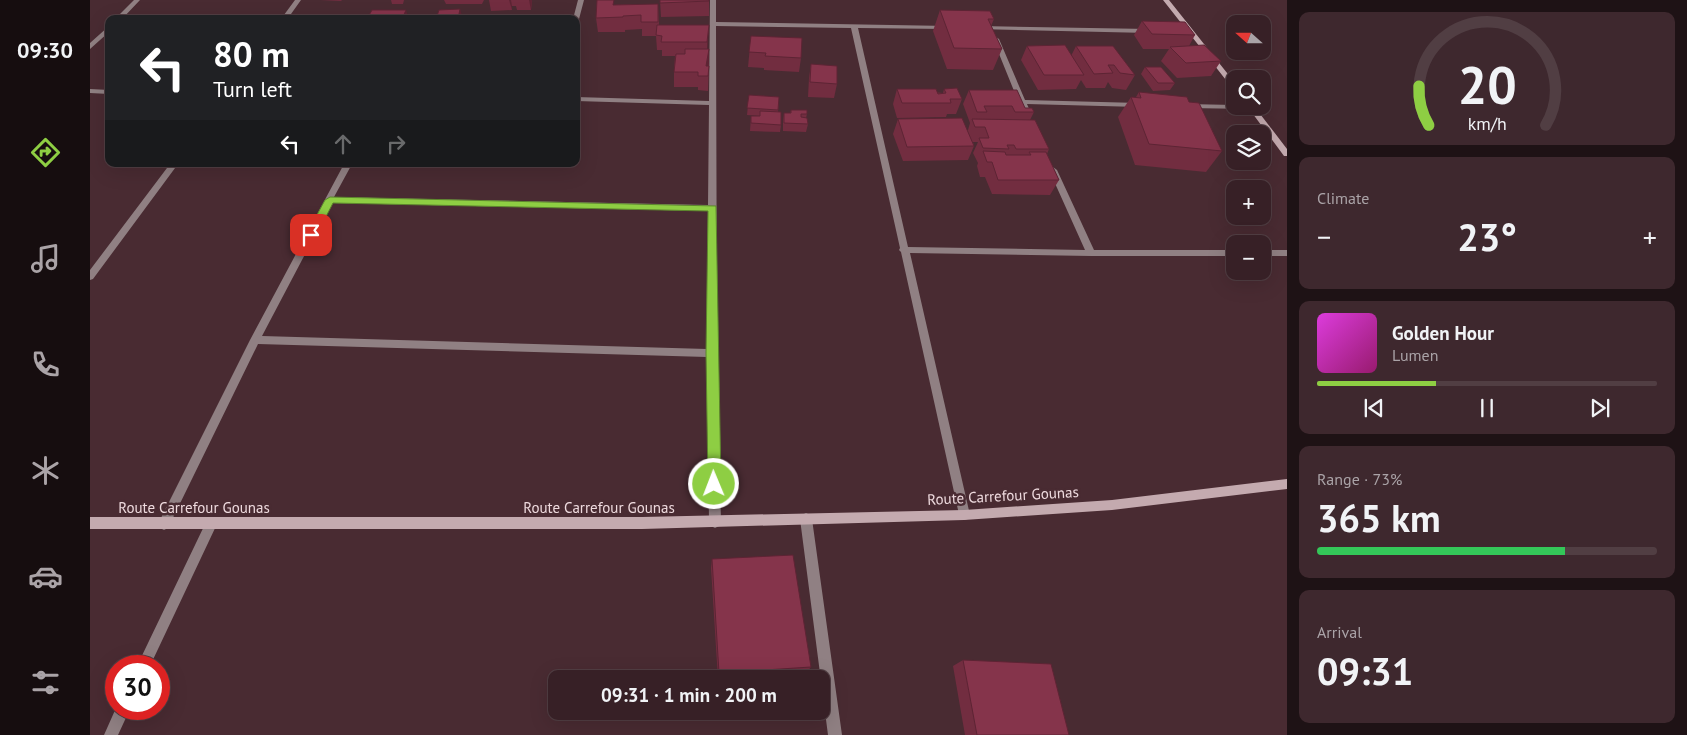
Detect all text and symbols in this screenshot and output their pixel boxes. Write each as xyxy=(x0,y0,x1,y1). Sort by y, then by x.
north arrow xyxy=(1226,15,1271,60)
map controls xyxy=(1226,15,1271,280)
text: 80 m xyxy=(213,31,290,77)
icon: left xyxy=(130,35,195,100)
text: 09:30 xyxy=(17,36,73,64)
text: 20 xyxy=(1458,51,1516,118)
button: search xyxy=(1226,70,1271,115)
text: Turn left xyxy=(213,75,292,103)
text: km/h xyxy=(1467,112,1507,135)
button: layers xyxy=(1226,125,1271,170)
icon: left xyxy=(276,130,304,158)
icon: ahead xyxy=(329,130,357,158)
icon: right xyxy=(382,130,410,158)
icon: directions xyxy=(28,135,63,170)
button: + xyxy=(1226,180,1271,225)
text: Climate xyxy=(1317,188,1369,208)
text: 23° xyxy=(1457,212,1517,261)
pin xyxy=(290,214,332,256)
text: − xyxy=(1317,218,1331,255)
text: + xyxy=(1643,218,1657,255)
icon: arrive xyxy=(297,221,325,249)
button: − xyxy=(1226,235,1271,280)
icon: music xyxy=(28,241,63,276)
text: Golden Hour xyxy=(1392,321,1494,345)
text: Lumen xyxy=(1392,345,1438,365)
icon: phone xyxy=(28,347,63,382)
icon: previous xyxy=(1360,394,1388,422)
icon: pause xyxy=(1473,394,1501,422)
icon: next xyxy=(1586,394,1614,422)
icon: climate xyxy=(28,453,63,488)
position arrow xyxy=(687,457,739,509)
text: Range · 73% xyxy=(1317,469,1402,489)
street label: Route Carrefour Gounas xyxy=(927,482,1079,509)
text: 365 km xyxy=(1317,493,1441,542)
street label: Route Carrefour Gounas xyxy=(118,498,270,517)
street label: Route Carrefour Gounas xyxy=(523,498,675,517)
icon: car xyxy=(28,559,63,594)
text: Arrival xyxy=(1317,622,1362,642)
text: 09:31 xyxy=(1317,646,1413,695)
speed limit sign: 30 xyxy=(105,655,170,720)
icon: filters xyxy=(28,665,63,700)
text: 09:31 · 1 min · 200 m xyxy=(601,683,777,707)

